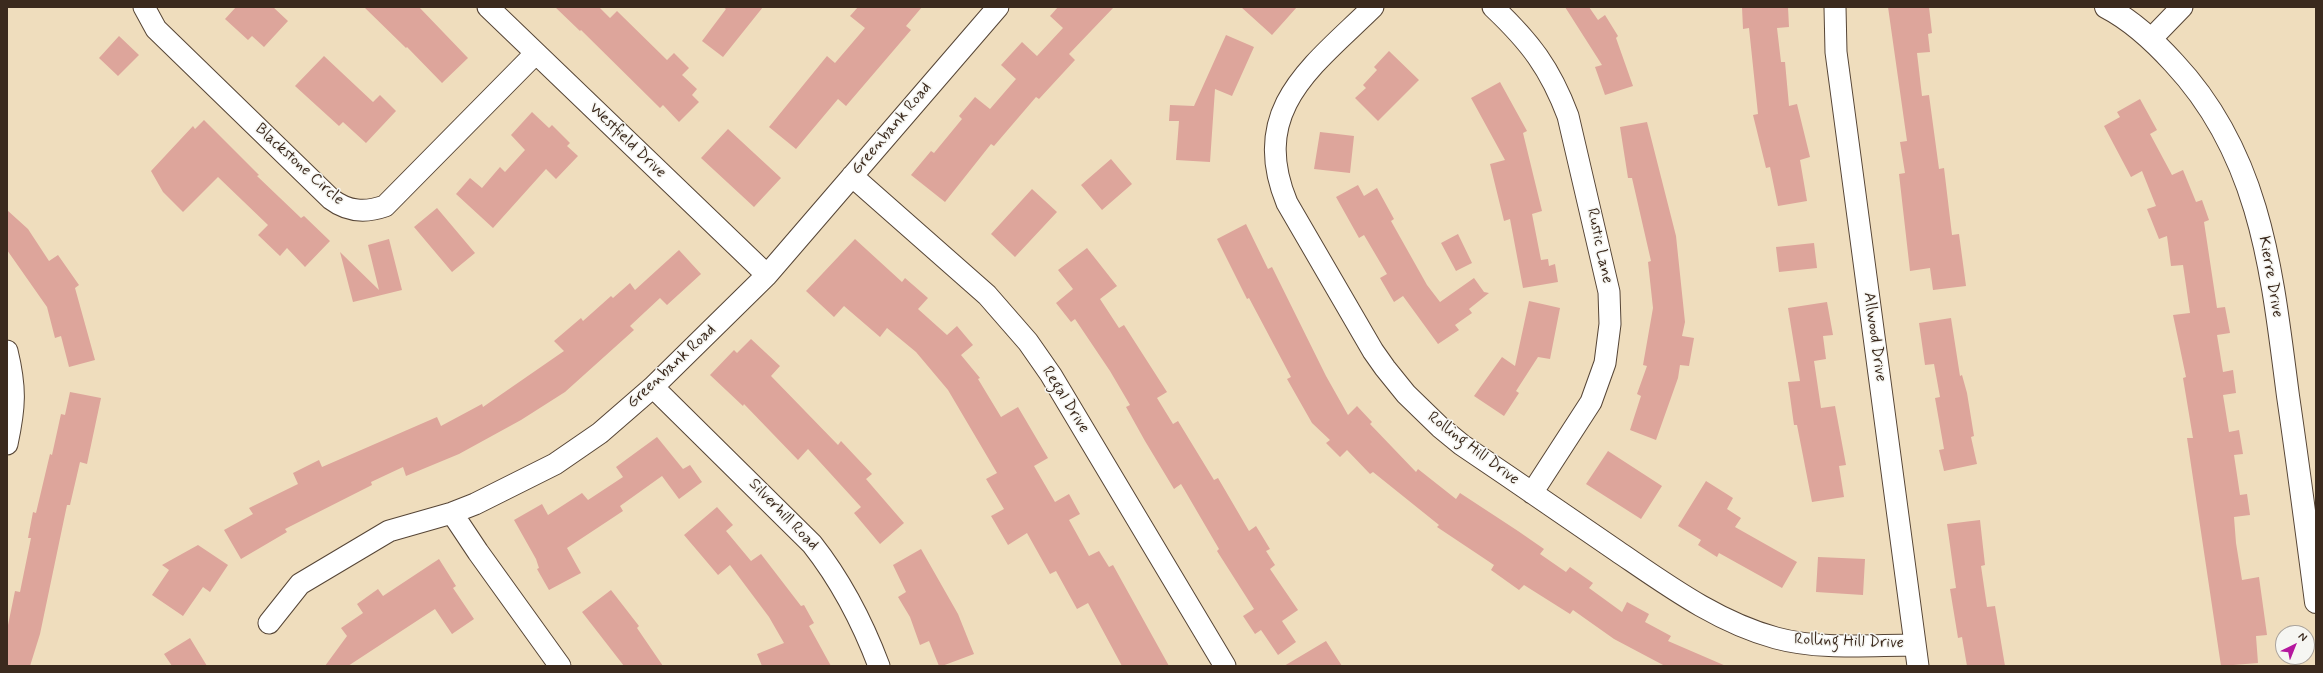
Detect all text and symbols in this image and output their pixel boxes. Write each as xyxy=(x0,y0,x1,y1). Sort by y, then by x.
street label: Greenbank Road xyxy=(848,79,936,179)
street label: Westfield Drive xyxy=(584,99,670,183)
street label: Blackstone Circle xyxy=(251,120,347,210)
street label: Rustic Lane xyxy=(1582,207,1616,285)
street label: Kierre Drive xyxy=(2253,235,2287,319)
street label: Allwood Drive xyxy=(1858,291,1890,383)
street label: Greenbank Road xyxy=(624,321,720,413)
street label: Regal Drive xyxy=(1037,363,1093,437)
street label: Rolling Hill Drive xyxy=(1423,408,1523,490)
street label: Silverhill Road xyxy=(744,475,822,555)
north arrow xyxy=(2275,625,2315,665)
text: N xyxy=(2295,629,2310,645)
street label: Rolling Hill Drive xyxy=(1794,630,1904,654)

